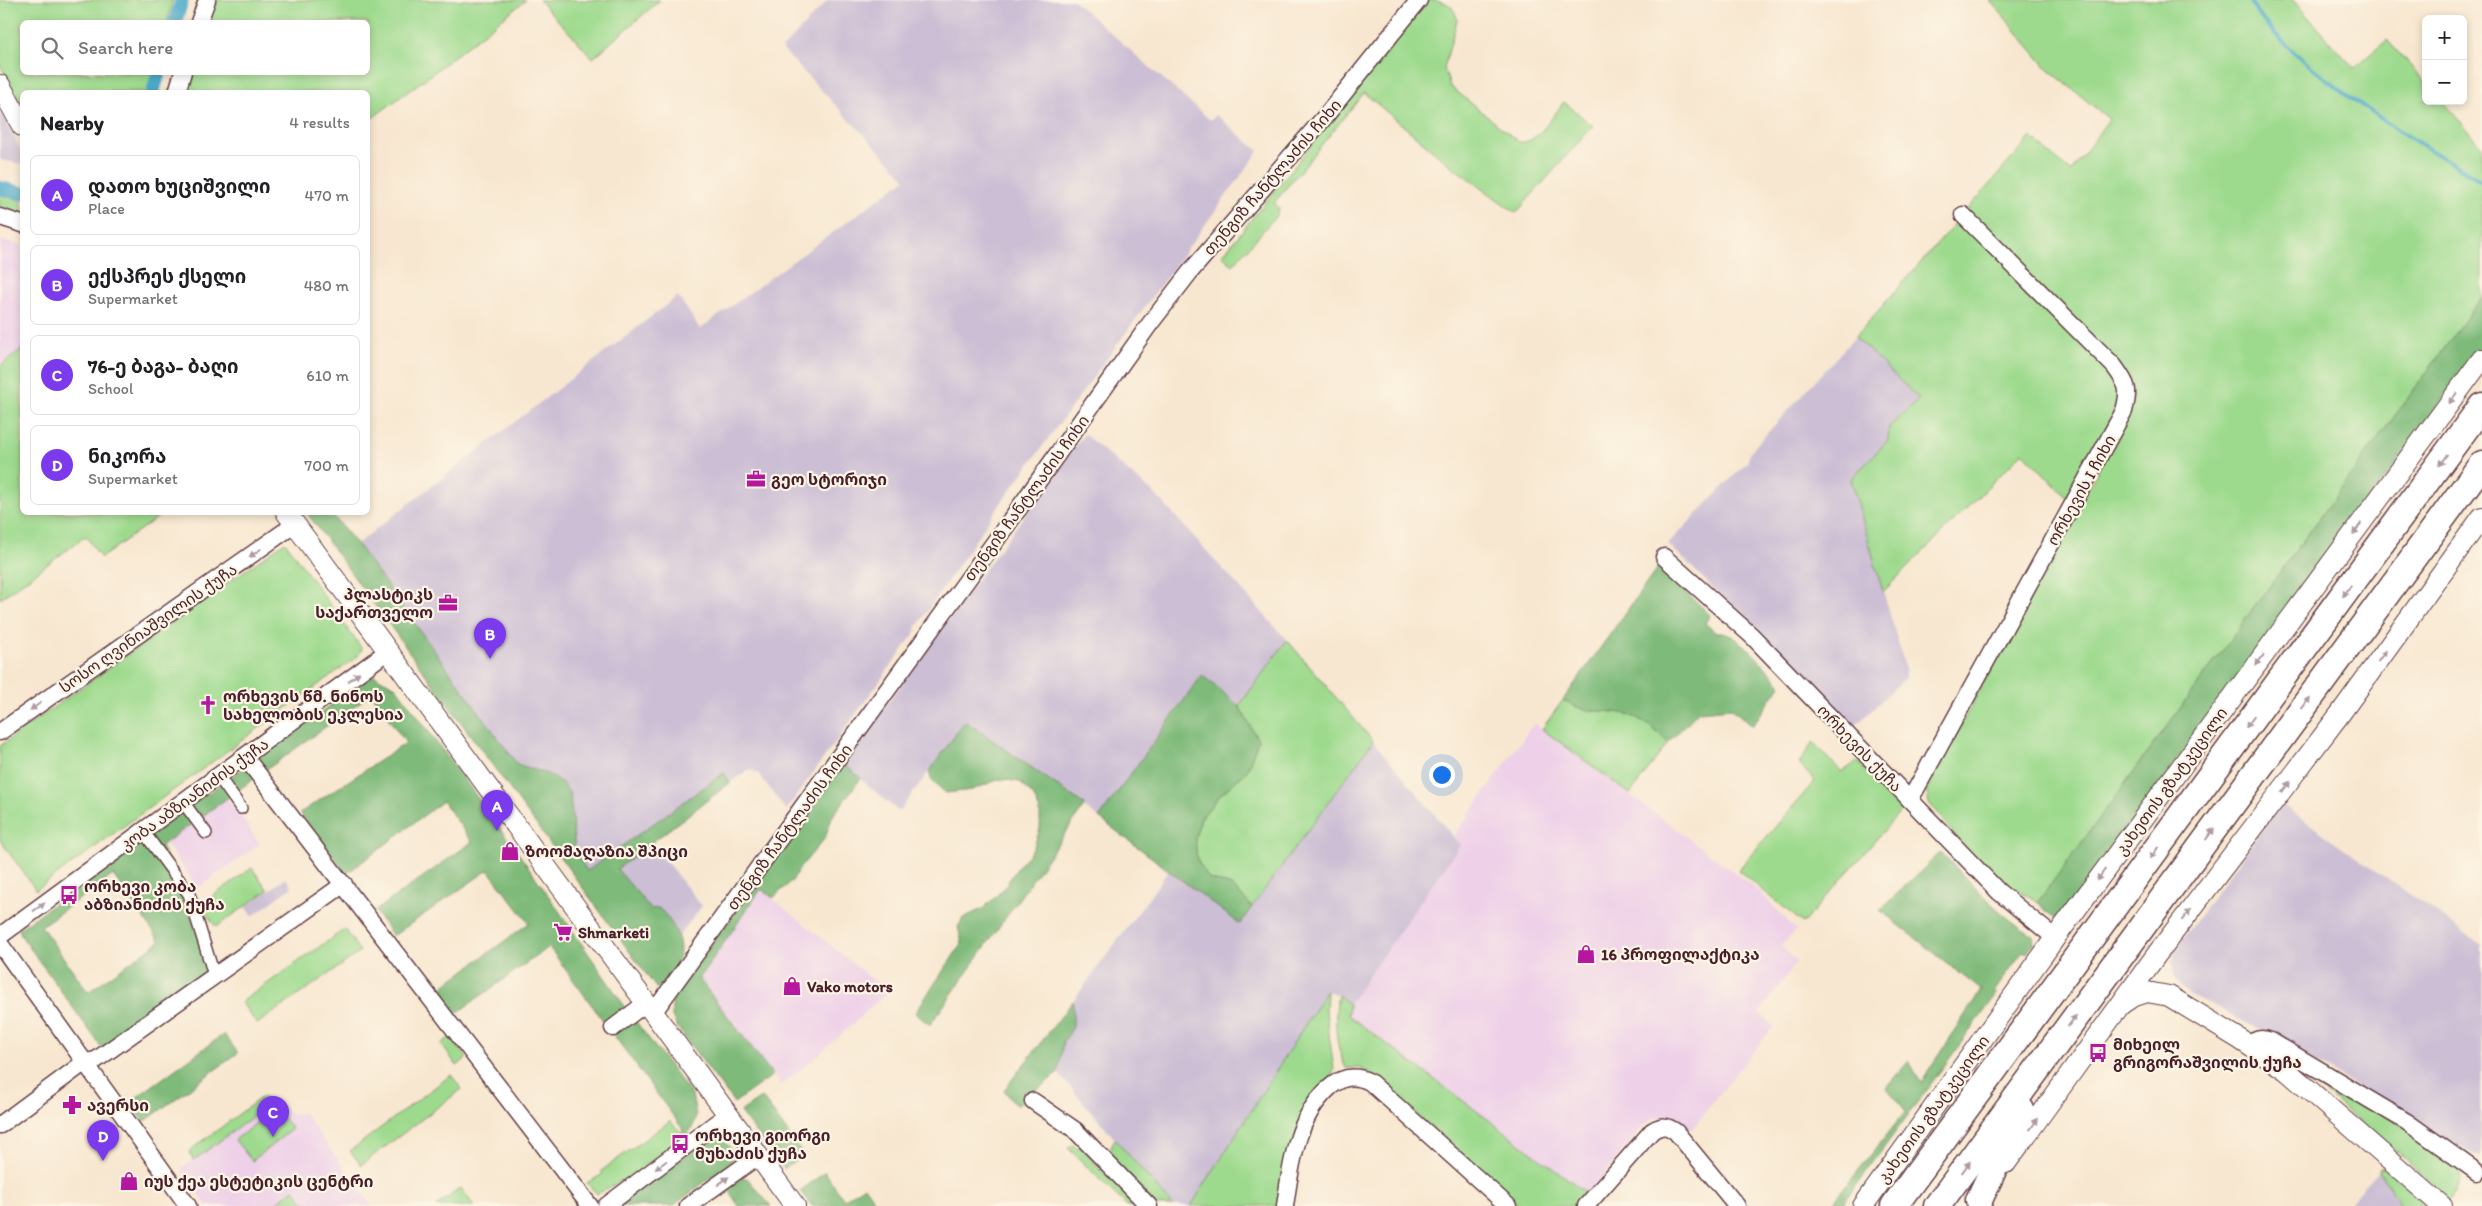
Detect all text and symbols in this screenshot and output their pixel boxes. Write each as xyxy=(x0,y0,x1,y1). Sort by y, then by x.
map controls xyxy=(2422,15,2467,105)
button: + xyxy=(2422,15,2467,60)
search box xyxy=(20,20,370,75)
icon: search xyxy=(38,34,66,62)
text: Search here xyxy=(78,36,173,59)
button: − xyxy=(2422,60,2467,105)
street label: თენგიზ ჩანტლაძის ჩიხი xyxy=(1199,95,1346,260)
text: Nearby xyxy=(40,110,104,135)
text: 4 results xyxy=(289,113,350,132)
text: დათო ხუციშვილი xyxy=(88,175,271,198)
text: A xyxy=(52,186,62,205)
text: 470 m xyxy=(305,186,349,205)
text: Place xyxy=(88,199,125,218)
text: ექსპრეს ქსელი xyxy=(88,265,246,288)
text: B xyxy=(52,276,62,295)
text: 480 m xyxy=(304,276,349,295)
text: Supermarket xyxy=(88,289,178,308)
text: 76-ე ბაგა- ბაღი xyxy=(88,355,239,378)
text: C xyxy=(52,366,62,385)
text: 610 m xyxy=(306,366,349,385)
text: School xyxy=(88,379,134,398)
one-way arrow xyxy=(2448,391,2458,405)
street label: თენგიზ ჩანტლაძის ჩიხი xyxy=(960,412,1094,586)
street label: ორხევის I ჩიხი xyxy=(2043,432,2120,549)
text: ნიკორა xyxy=(88,445,166,468)
one-way arrow xyxy=(2438,453,2448,467)
text: D xyxy=(52,456,62,475)
text: 700 m xyxy=(304,456,349,475)
office icon: გეო სტორიჯი xyxy=(745,468,767,490)
text: Supermarket xyxy=(88,469,178,488)
place label: გეო სტორიჯი xyxy=(771,470,887,489)
one-way arrow xyxy=(2351,522,2362,535)
one-way arrow xyxy=(249,548,262,558)
street label: სოსო ღვინიაშვილის ქუჩა xyxy=(56,560,241,698)
one-way arrow xyxy=(2341,584,2352,597)
place label: პლასტიკს საქართველო xyxy=(315,585,433,623)
office icon: პლასტიკს საქართველო xyxy=(437,592,459,614)
pin: B xyxy=(474,618,506,659)
one-way arrow xyxy=(2377,649,2387,663)
one-way arrow xyxy=(2255,653,2265,667)
one-way arrow xyxy=(347,671,360,682)
place label: ორხევის წმ. ნინოს სახელობის ეკლესია xyxy=(223,687,403,725)
church icon: ორხევის წმ. ნინოს სახელობის ეკლესია xyxy=(197,694,219,716)
one-way arrow xyxy=(2301,696,2311,710)
one-way arrow xyxy=(30,701,43,711)
street label: ორხევის ქუჩა xyxy=(1813,701,1906,796)
street label: კახეთის გზატკეცილი xyxy=(2111,704,2232,859)
one-way arrow xyxy=(2245,715,2256,728)
street label: კობა აბზიანიძის ქუჩა xyxy=(116,734,272,855)
street label: თენგიზ ჩანტლაძის ჩიხი xyxy=(723,741,857,915)
your location xyxy=(1429,762,1455,788)
one-way arrow xyxy=(2281,780,2291,794)
pin: A xyxy=(481,790,513,831)
one-way arrow xyxy=(2205,827,2215,841)
shop icon: ზოომაღაზია შპიცი xyxy=(499,840,521,862)
place label: ზოომაღაზია შპიცი xyxy=(525,842,688,862)
one-way arrow xyxy=(2149,846,2159,859)
one-way arrow xyxy=(2096,868,2107,881)
place label: ორხევი კობა აბზიანიძის ქუჩა xyxy=(84,877,225,914)
bus stop icon: ორხევი კობა აბზიანიძის ქუჩა xyxy=(58,884,80,906)
one-way arrow xyxy=(32,902,45,913)
one-way arrow xyxy=(2181,909,2192,922)
supermarket icon: Shmarketi xyxy=(552,921,574,943)
place label: Shmarketi xyxy=(578,923,649,942)
shop icon: 16 პროფილაქტიკა xyxy=(1575,943,1597,965)
place label: 16 პროფილაქტიკა xyxy=(1601,945,1760,965)
shop icon: Vako motors xyxy=(781,975,803,997)
place label: Vako motors xyxy=(807,977,893,996)
one-way arrow xyxy=(2067,1014,2077,1028)
street label: კახეთის გზატკეცილი xyxy=(1873,1032,1994,1187)
place label: მიხეილ გრიგორაშვილის ქუჩა xyxy=(2113,1035,2302,1073)
bus stop icon: მიხეილ გრიგორაშვილის ქუჩა xyxy=(2087,1042,2109,1064)
pharmacy icon: ავერსი xyxy=(61,1094,83,1116)
place label: ავერსი xyxy=(87,1096,149,1115)
pin: C xyxy=(257,1096,289,1137)
one-way arrow xyxy=(2028,1118,2039,1131)
pin: D xyxy=(87,1120,119,1161)
place label: ორხევი გიორგი მუხაძის ქუჩა xyxy=(695,1126,830,1163)
bus stop icon: ორხევი გიორგი მუხაძის ქუჩა xyxy=(669,1133,691,1155)
one-way arrow xyxy=(654,1160,668,1170)
one-way arrow xyxy=(1961,1160,1971,1174)
shop icon: იუს ქეა ესტეტიკის ცენტრი xyxy=(118,1170,140,1192)
place label: იუს ქეა ესტეტიკის ცენტრი xyxy=(144,1172,373,1191)
one-way arrow xyxy=(716,1176,730,1186)

